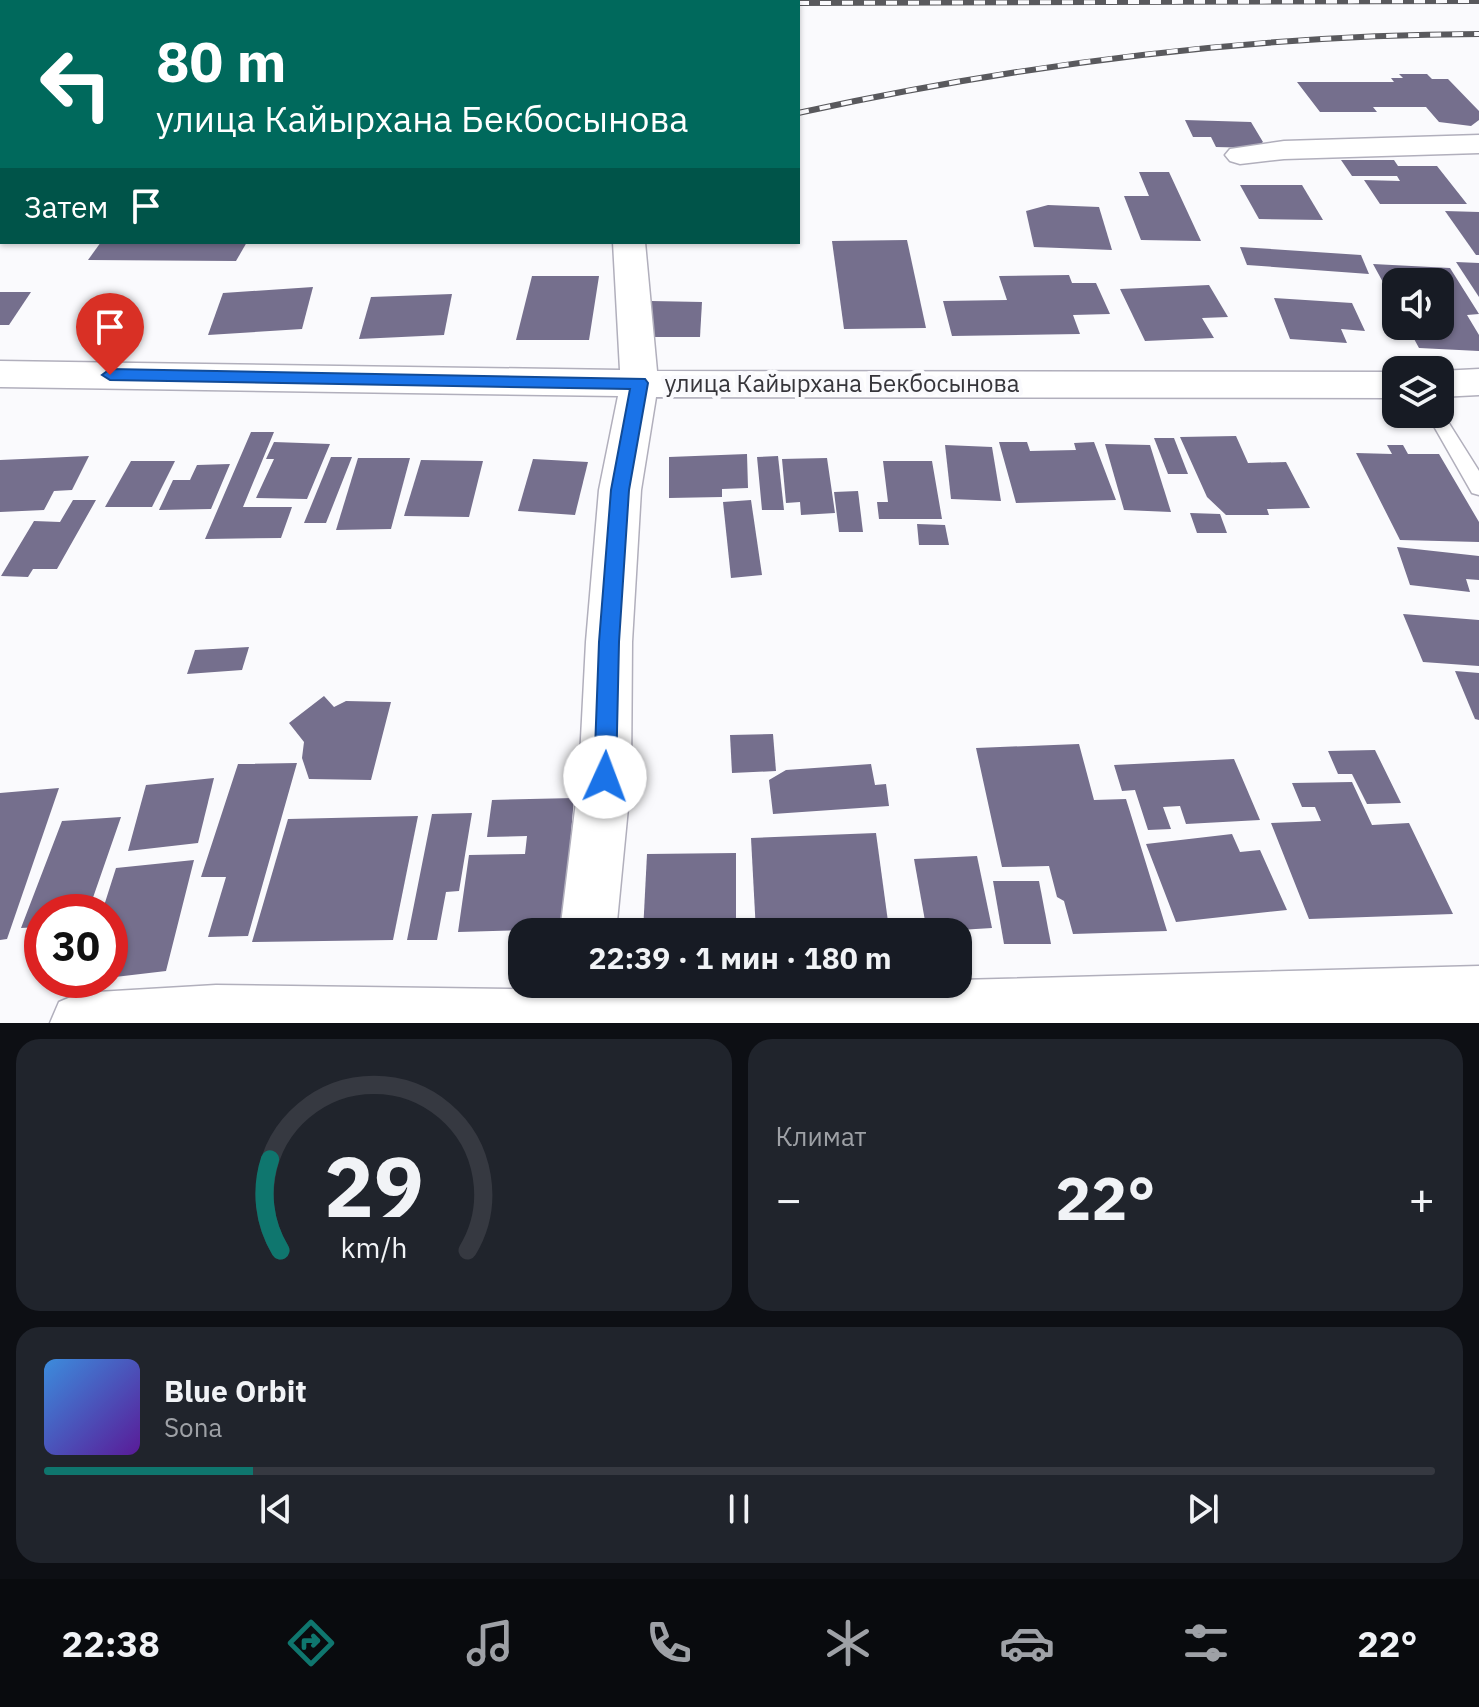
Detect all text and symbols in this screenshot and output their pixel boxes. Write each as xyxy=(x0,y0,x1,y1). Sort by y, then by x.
text: 80 m xyxy=(156,25,286,97)
icon: left xyxy=(24,32,128,136)
text: улица Кайырхана Бекбосынова xyxy=(156,95,689,142)
icon: arrive xyxy=(124,184,168,228)
text: Затем xyxy=(24,187,108,226)
map controls xyxy=(1382,268,1454,428)
button: sound xyxy=(1382,268,1454,340)
pin xyxy=(76,293,144,375)
icon: arrive xyxy=(88,305,132,349)
button: layers xyxy=(1382,356,1454,428)
street label: улица Кайырхана Бекбосынова xyxy=(664,367,1020,399)
position arrow xyxy=(563,735,647,819)
speed limit sign: 30 xyxy=(24,894,128,998)
text: 22:39 · 1 мин · 180 m xyxy=(588,938,892,977)
text: Климат xyxy=(776,1119,867,1153)
text: 29 xyxy=(324,1132,424,1240)
text: 22° xyxy=(1055,1158,1155,1237)
text: − xyxy=(776,1170,802,1227)
text: + xyxy=(1409,1170,1435,1227)
text: km/h xyxy=(340,1229,407,1266)
text: Blue Orbit xyxy=(164,1371,307,1410)
text: Sona xyxy=(164,1410,222,1444)
icon: previous xyxy=(254,1487,298,1531)
icon: pause xyxy=(717,1487,761,1531)
icon: next xyxy=(1181,1487,1225,1531)
icon: directions xyxy=(283,1615,339,1671)
icon: music xyxy=(462,1615,518,1671)
icon: phone xyxy=(641,1615,697,1671)
icon: climate xyxy=(820,1615,876,1671)
icon: car xyxy=(999,1615,1055,1671)
icon: filters xyxy=(1178,1615,1234,1671)
text: 22:38 xyxy=(62,1620,160,1667)
text: 22° xyxy=(1357,1620,1417,1667)

